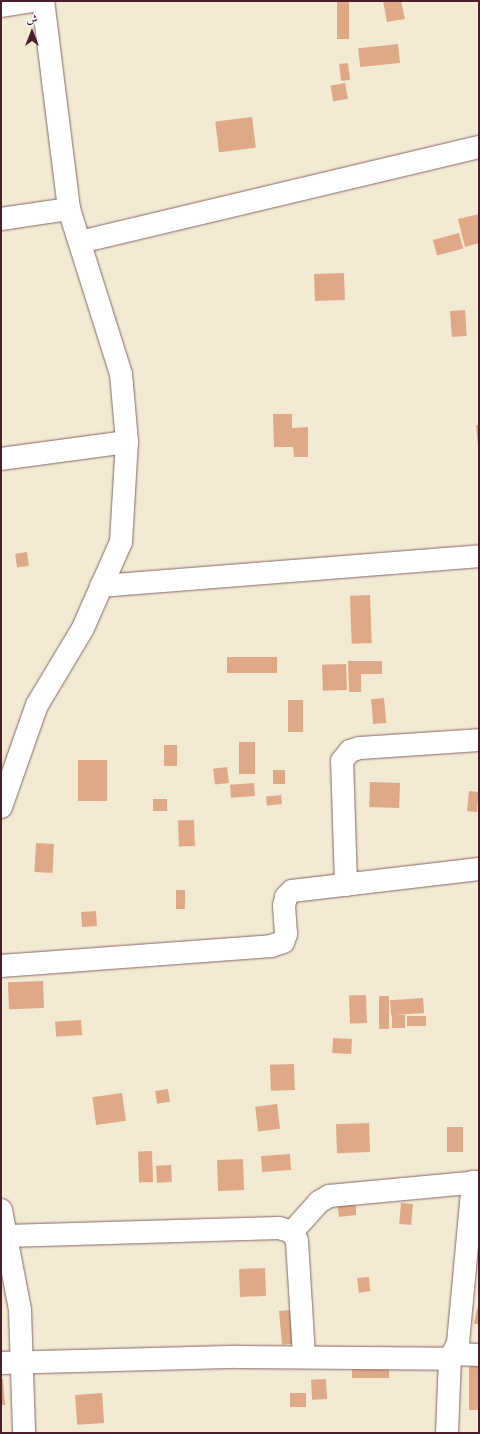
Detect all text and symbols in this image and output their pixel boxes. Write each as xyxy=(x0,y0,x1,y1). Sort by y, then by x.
north arrow xyxy=(12,12,52,52)
text: ش xyxy=(27,13,37,26)

